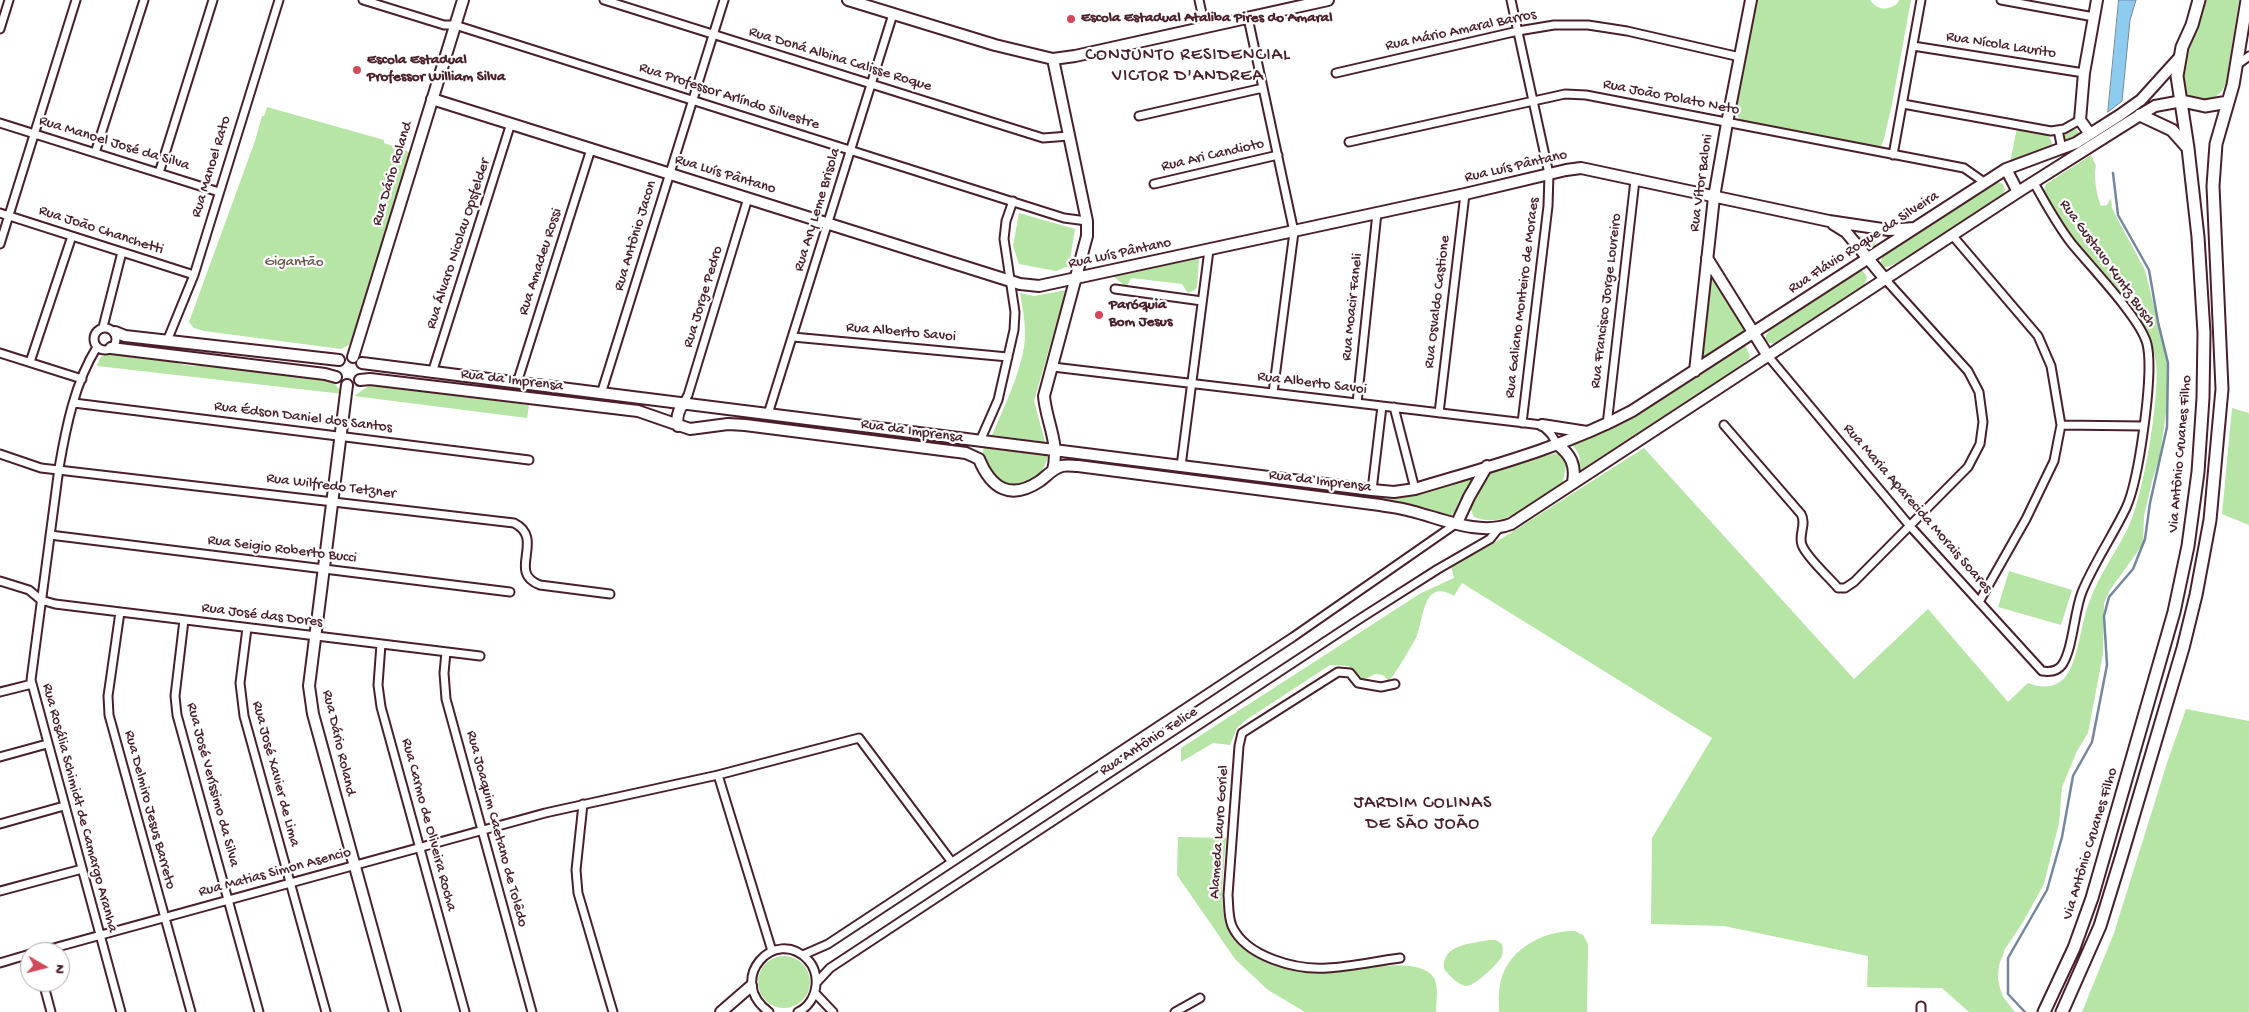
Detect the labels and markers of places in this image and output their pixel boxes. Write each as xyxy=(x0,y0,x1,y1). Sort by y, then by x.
place label: Escola Estadual Ataliba Pires do Amaral xyxy=(1081,10,1332,28)
marker: Escola Estadual Ataliba Pires do Amaral xyxy=(1065,13,1077,25)
place label: Escola Estadual Professor William Silva xyxy=(367,52,505,87)
marker: Escola Estadual Professor William Silva xyxy=(351,64,363,76)
place label: Paróquia Bom Jesus xyxy=(1109,297,1172,332)
marker: Paróquia Bom Jesus xyxy=(1093,309,1105,321)

